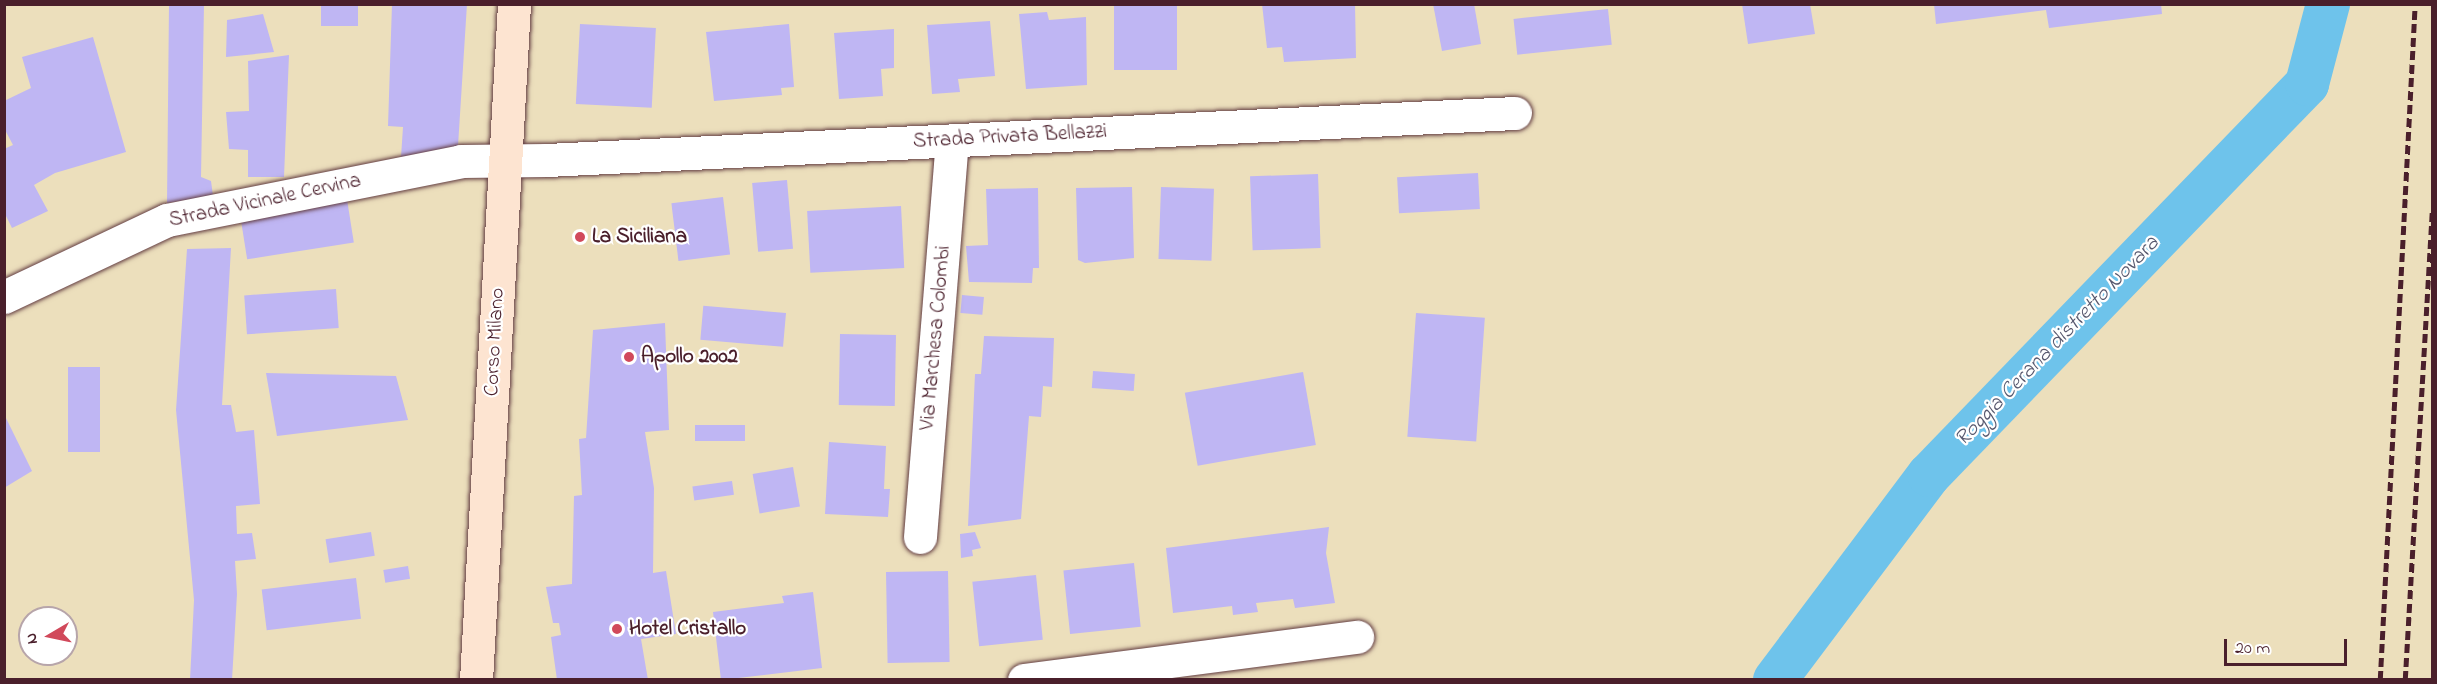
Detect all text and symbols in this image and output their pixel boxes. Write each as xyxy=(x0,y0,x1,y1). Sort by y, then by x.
street label: Strada Privata Bellazzi xyxy=(912,119,1108,155)
street label: Strada Vicinale Cervina xyxy=(167,168,363,234)
place label: La Siciliana xyxy=(592,224,687,250)
marker: La Siciliana xyxy=(573,230,587,244)
water label: Roggia Cerana distretto Novara xyxy=(1950,231,2166,453)
street label: Via Marchesa Colombi xyxy=(915,245,957,431)
street label: Corso Milano xyxy=(480,287,510,397)
place label: Apollo 2002 xyxy=(641,344,738,370)
marker: Apollo 2002 xyxy=(622,350,636,364)
north arrow xyxy=(18,606,78,666)
place label: Hotel Cristallo xyxy=(629,616,746,642)
marker: Hotel Cristallo xyxy=(610,622,624,636)
scale bar xyxy=(2227,627,2350,665)
text: N xyxy=(19,631,45,646)
text: 20 m xyxy=(2235,636,2270,662)

